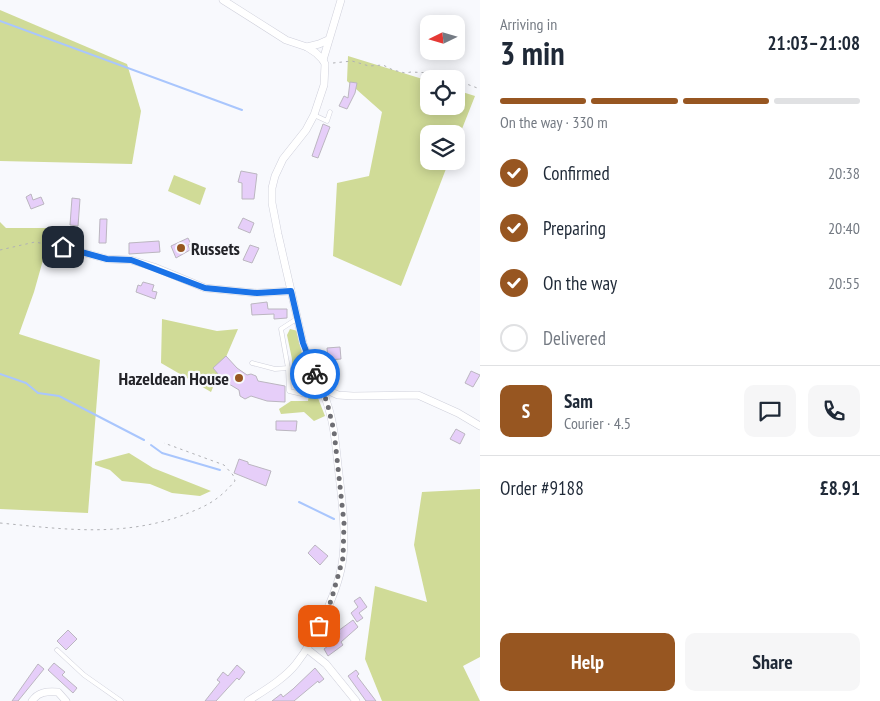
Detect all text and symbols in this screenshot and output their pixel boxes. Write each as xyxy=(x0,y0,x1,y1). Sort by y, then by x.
text: Arriving in xyxy=(500,14,557,34)
north arrow xyxy=(420,15,465,60)
map controls xyxy=(420,15,465,170)
text: 21:03–21:08 xyxy=(767,31,860,55)
text: 3 min xyxy=(500,32,565,74)
button: locate xyxy=(420,70,465,115)
text: On the way · 330 m xyxy=(500,112,608,132)
button: layers xyxy=(420,125,465,170)
icon: check xyxy=(500,159,528,187)
text: Confirmed xyxy=(543,161,610,185)
text: 20:38 xyxy=(828,163,860,183)
icon: check xyxy=(500,214,528,242)
text: Preparing xyxy=(543,216,606,240)
text: 20:40 xyxy=(828,218,860,238)
pin xyxy=(42,226,84,268)
icon: home xyxy=(49,233,77,261)
place label: Russets xyxy=(191,237,240,260)
marker: Russets xyxy=(175,242,187,254)
icon: check xyxy=(500,269,528,297)
text: On the way xyxy=(543,271,617,295)
text: 20:55 xyxy=(828,273,860,293)
text: Delivered xyxy=(543,326,606,350)
courier xyxy=(290,349,340,399)
icon: bike xyxy=(301,360,329,388)
place label: Hazeldean House xyxy=(119,367,229,390)
marker: Hazeldean House xyxy=(233,372,245,384)
button: chat xyxy=(744,385,796,437)
button: phone xyxy=(808,385,860,437)
text: Sam xyxy=(564,389,593,413)
text: S xyxy=(522,399,530,423)
text: Courier · 4.5 xyxy=(564,413,631,433)
text: Order #9188 xyxy=(500,476,584,500)
text: £8.91 xyxy=(820,476,860,500)
pin xyxy=(298,605,340,647)
icon: bag xyxy=(305,612,333,640)
button: Help xyxy=(500,633,675,691)
button: Share xyxy=(685,633,860,691)

